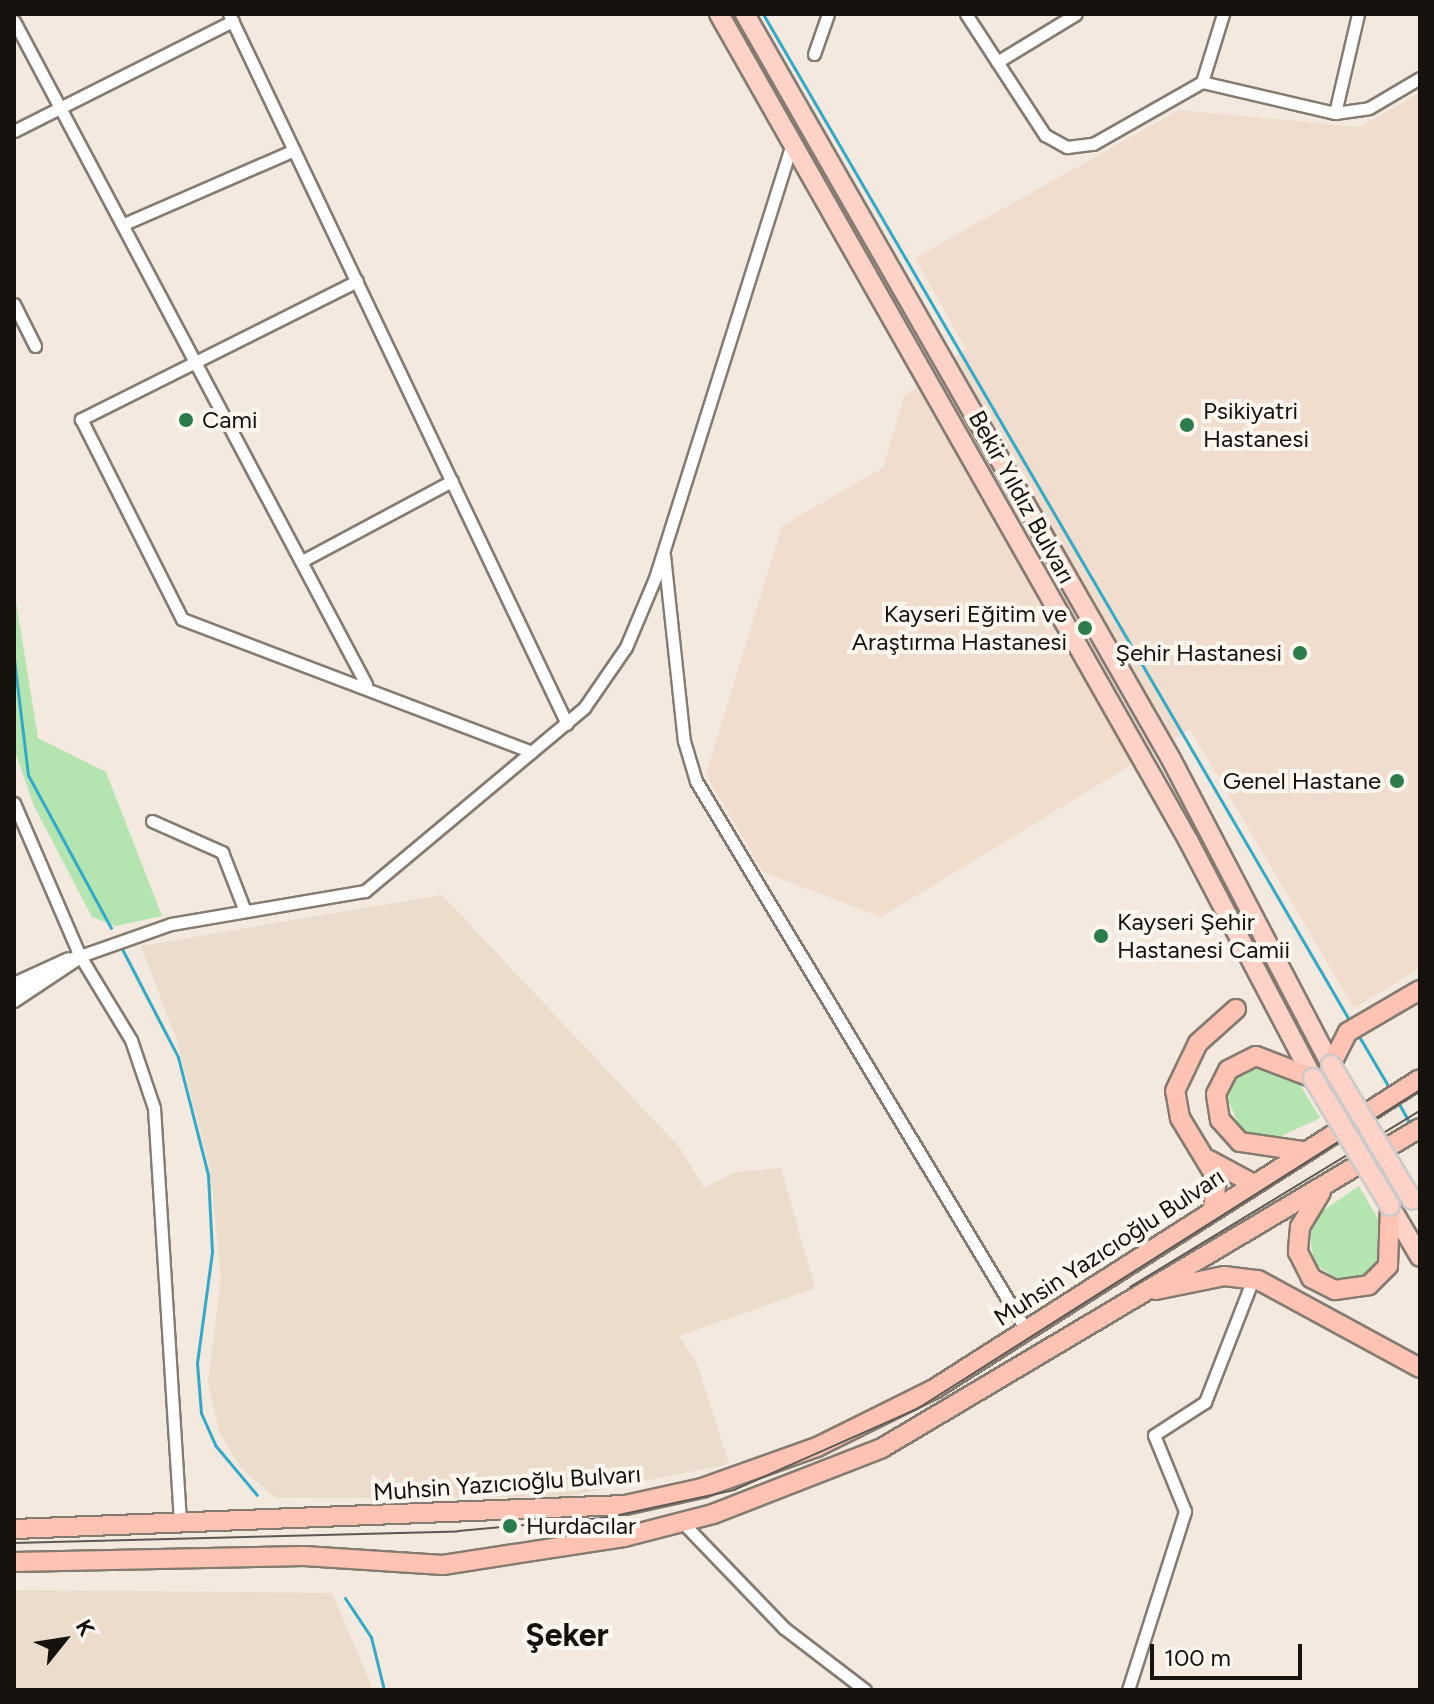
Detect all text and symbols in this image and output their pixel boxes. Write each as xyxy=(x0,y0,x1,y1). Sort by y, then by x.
place label: Psikiyatri Hastanesi xyxy=(1203,397,1309,453)
place label: Cami xyxy=(202,406,258,434)
street label: Bekir Yıldız Bulvarı xyxy=(963,406,1081,588)
marker: Cami xyxy=(177,411,195,429)
marker: Psikiyatri Hastanesi xyxy=(1178,416,1196,434)
place label: Kayseri Eğitim ve Araştırma Hastanesi xyxy=(852,600,1067,656)
marker: Kayseri Eğitim ve Araştırma Hastanesi xyxy=(1074,617,1096,639)
place label: Şehir Hastanesi xyxy=(1115,639,1282,667)
marker: Şehir Hastanesi xyxy=(1289,642,1311,664)
place label: Genel Hastane xyxy=(1223,767,1381,795)
marker: Genel Hastane xyxy=(1388,772,1406,790)
place label: Kayseri Şehir Hastanesi Camii xyxy=(1117,908,1290,964)
marker: Kayseri Şehir Hastanesi Camii xyxy=(1092,927,1110,945)
street label: Muhsin Yazıcıoğlu Bulvarı xyxy=(989,1162,1229,1332)
street label: Muhsin Yazıcıoğlu Bulvarı xyxy=(372,1459,642,1507)
place label: Hurdacılar xyxy=(526,1512,636,1540)
marker: Hurdacılar xyxy=(501,1517,519,1535)
north arrow xyxy=(24,1600,104,1680)
text: K xyxy=(70,1615,101,1641)
district label: Şeker xyxy=(525,1616,609,1654)
scale bar xyxy=(1154,1628,1306,1678)
text: 100 m xyxy=(1164,1643,1231,1672)

